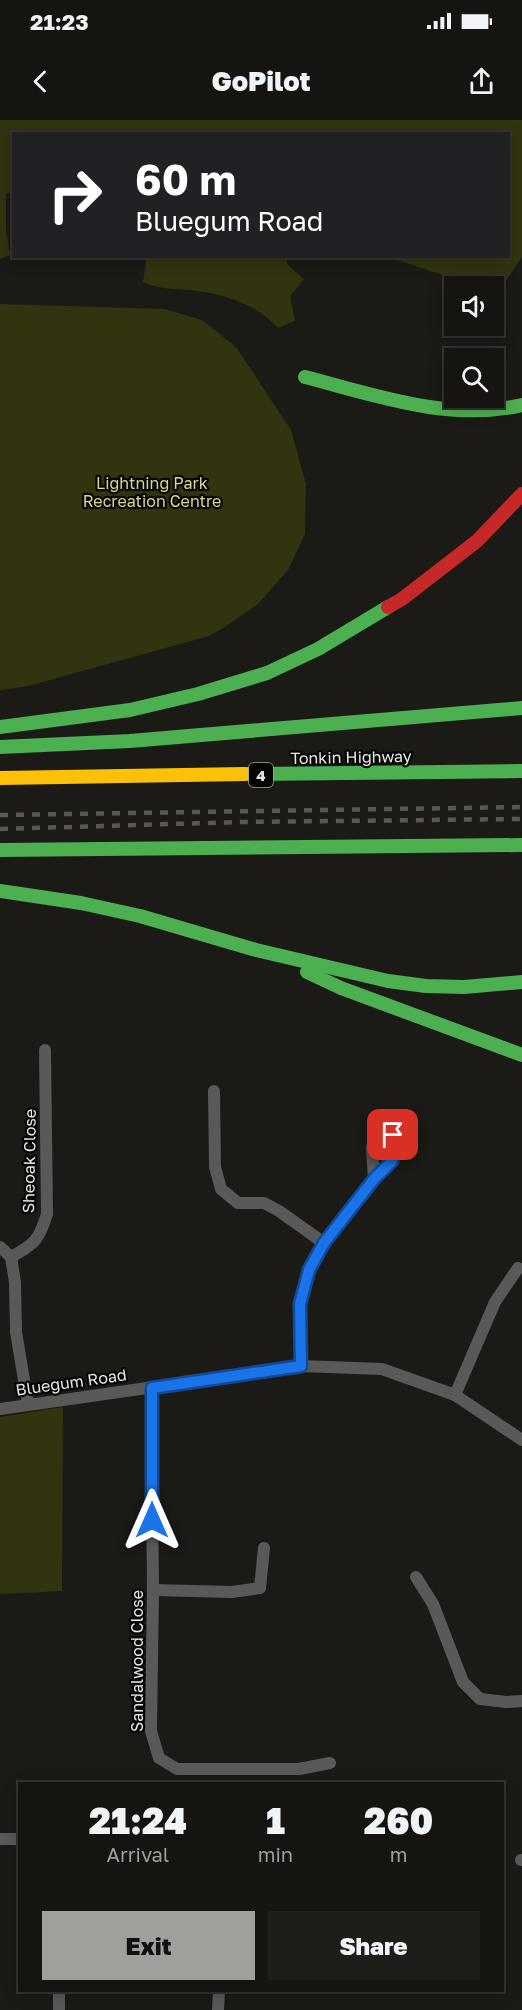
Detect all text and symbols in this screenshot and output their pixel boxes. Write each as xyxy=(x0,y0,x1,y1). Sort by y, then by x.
text: 21:23 xyxy=(30,8,89,35)
icon: back xyxy=(24,65,57,98)
text: GoPilot xyxy=(211,65,311,97)
icon: share xyxy=(465,65,498,98)
text: 60 m xyxy=(135,154,236,204)
icon: right xyxy=(36,156,114,234)
text: Bluegum Road xyxy=(135,205,323,237)
map controls xyxy=(444,276,504,408)
button: sound xyxy=(444,276,504,336)
button: search xyxy=(444,348,504,408)
park label: Lightning Park Recreation Centre xyxy=(83,473,221,511)
street label: Tonkin Highway xyxy=(290,746,412,768)
road number: 4 xyxy=(249,763,273,787)
street label: Sheoak Close xyxy=(18,1109,40,1213)
pin xyxy=(367,1109,418,1160)
icon: arrive xyxy=(376,1118,409,1151)
street label: Bluegum Road xyxy=(14,1364,128,1400)
position arrow xyxy=(120,1488,184,1552)
street label: Sandalwood Close xyxy=(127,1590,147,1732)
text: 21:24 xyxy=(89,1799,187,1842)
text: 1 xyxy=(266,1799,285,1842)
text: 260 xyxy=(364,1799,433,1842)
text: Arrival xyxy=(107,1842,169,1866)
text: min xyxy=(258,1842,293,1866)
text: m xyxy=(390,1842,407,1866)
button: Exit xyxy=(42,1911,255,1980)
button: Share xyxy=(267,1911,480,1980)

